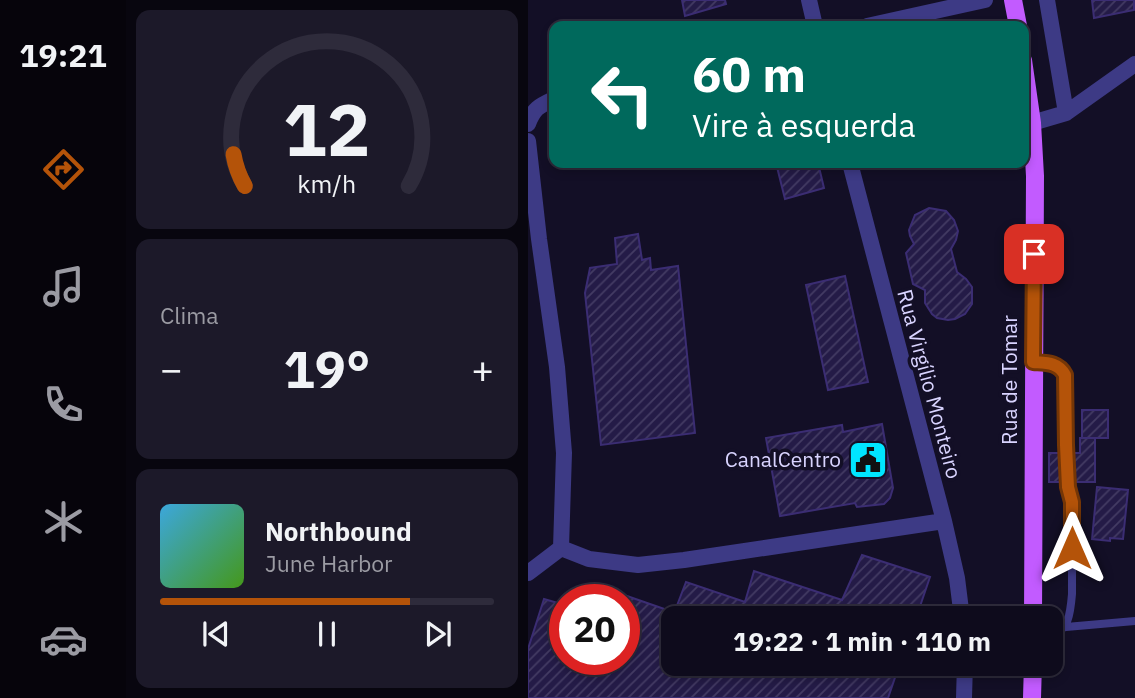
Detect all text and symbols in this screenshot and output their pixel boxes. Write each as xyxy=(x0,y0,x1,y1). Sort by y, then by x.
text: 19:21 xyxy=(19,34,107,76)
text: 60 m xyxy=(692,42,806,105)
icon: left xyxy=(577,49,668,140)
text: 12 xyxy=(283,81,371,176)
text: Vire à esquerda xyxy=(692,104,916,146)
icon: directions xyxy=(39,145,88,194)
text: km/h xyxy=(298,166,356,199)
pin xyxy=(1004,224,1064,284)
icon: arrive xyxy=(1015,235,1053,273)
icon: music xyxy=(39,262,88,311)
street label: Rua Virgílio Monteiro xyxy=(891,286,969,482)
text: Clima xyxy=(160,300,219,330)
street label: Rua de Tomar xyxy=(995,315,1023,445)
text: 19° xyxy=(284,335,370,402)
text: − xyxy=(160,344,183,393)
text: + xyxy=(471,344,494,393)
icon: phone xyxy=(39,380,88,429)
public building icon: CanalCentro xyxy=(847,439,889,481)
place label: CanalCentro xyxy=(725,445,841,473)
icon: climate xyxy=(39,497,88,546)
position arrow xyxy=(1035,511,1109,585)
text: Northbound xyxy=(265,514,412,548)
text: June Harbor xyxy=(265,548,393,578)
speed limit sign: 20 xyxy=(549,584,640,675)
icon: car xyxy=(39,615,88,664)
icon: previous xyxy=(197,615,235,653)
icon: pause xyxy=(308,615,346,653)
icon: next xyxy=(419,615,457,653)
text: 19:22 · 1 min · 110 m xyxy=(733,624,991,658)

